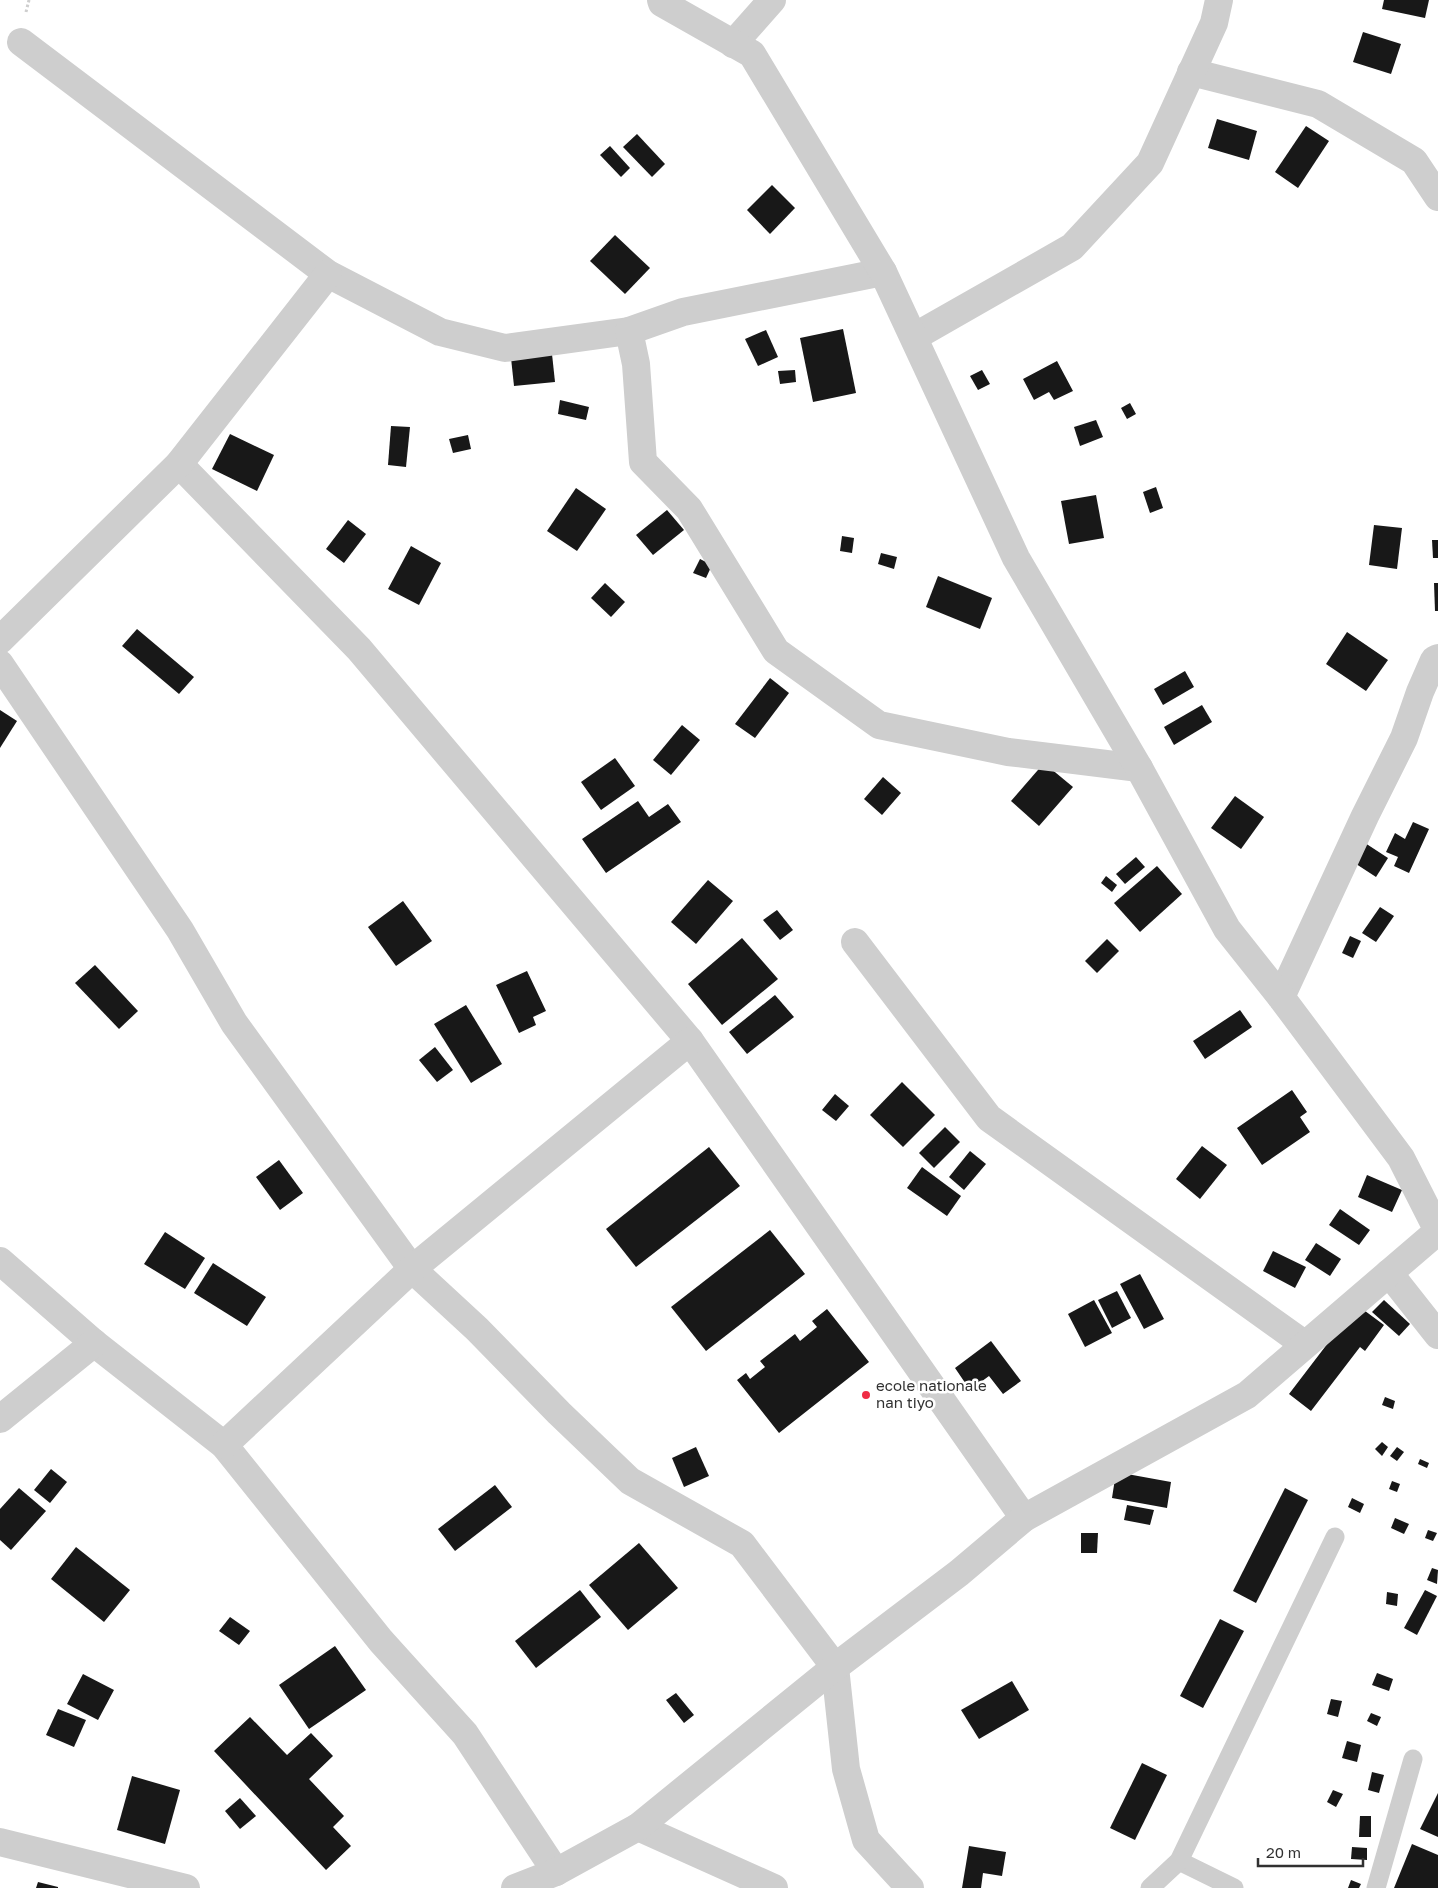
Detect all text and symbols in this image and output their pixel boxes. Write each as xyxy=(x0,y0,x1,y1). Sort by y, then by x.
place label: ecole nationale nan tiyo xyxy=(876,1376,987,1411)
marker: ecole nationale nan tiyo xyxy=(860,1389,872,1401)
scale bar xyxy=(1258,1836,1363,1868)
text: 20 m xyxy=(1266,1843,1301,1861)

